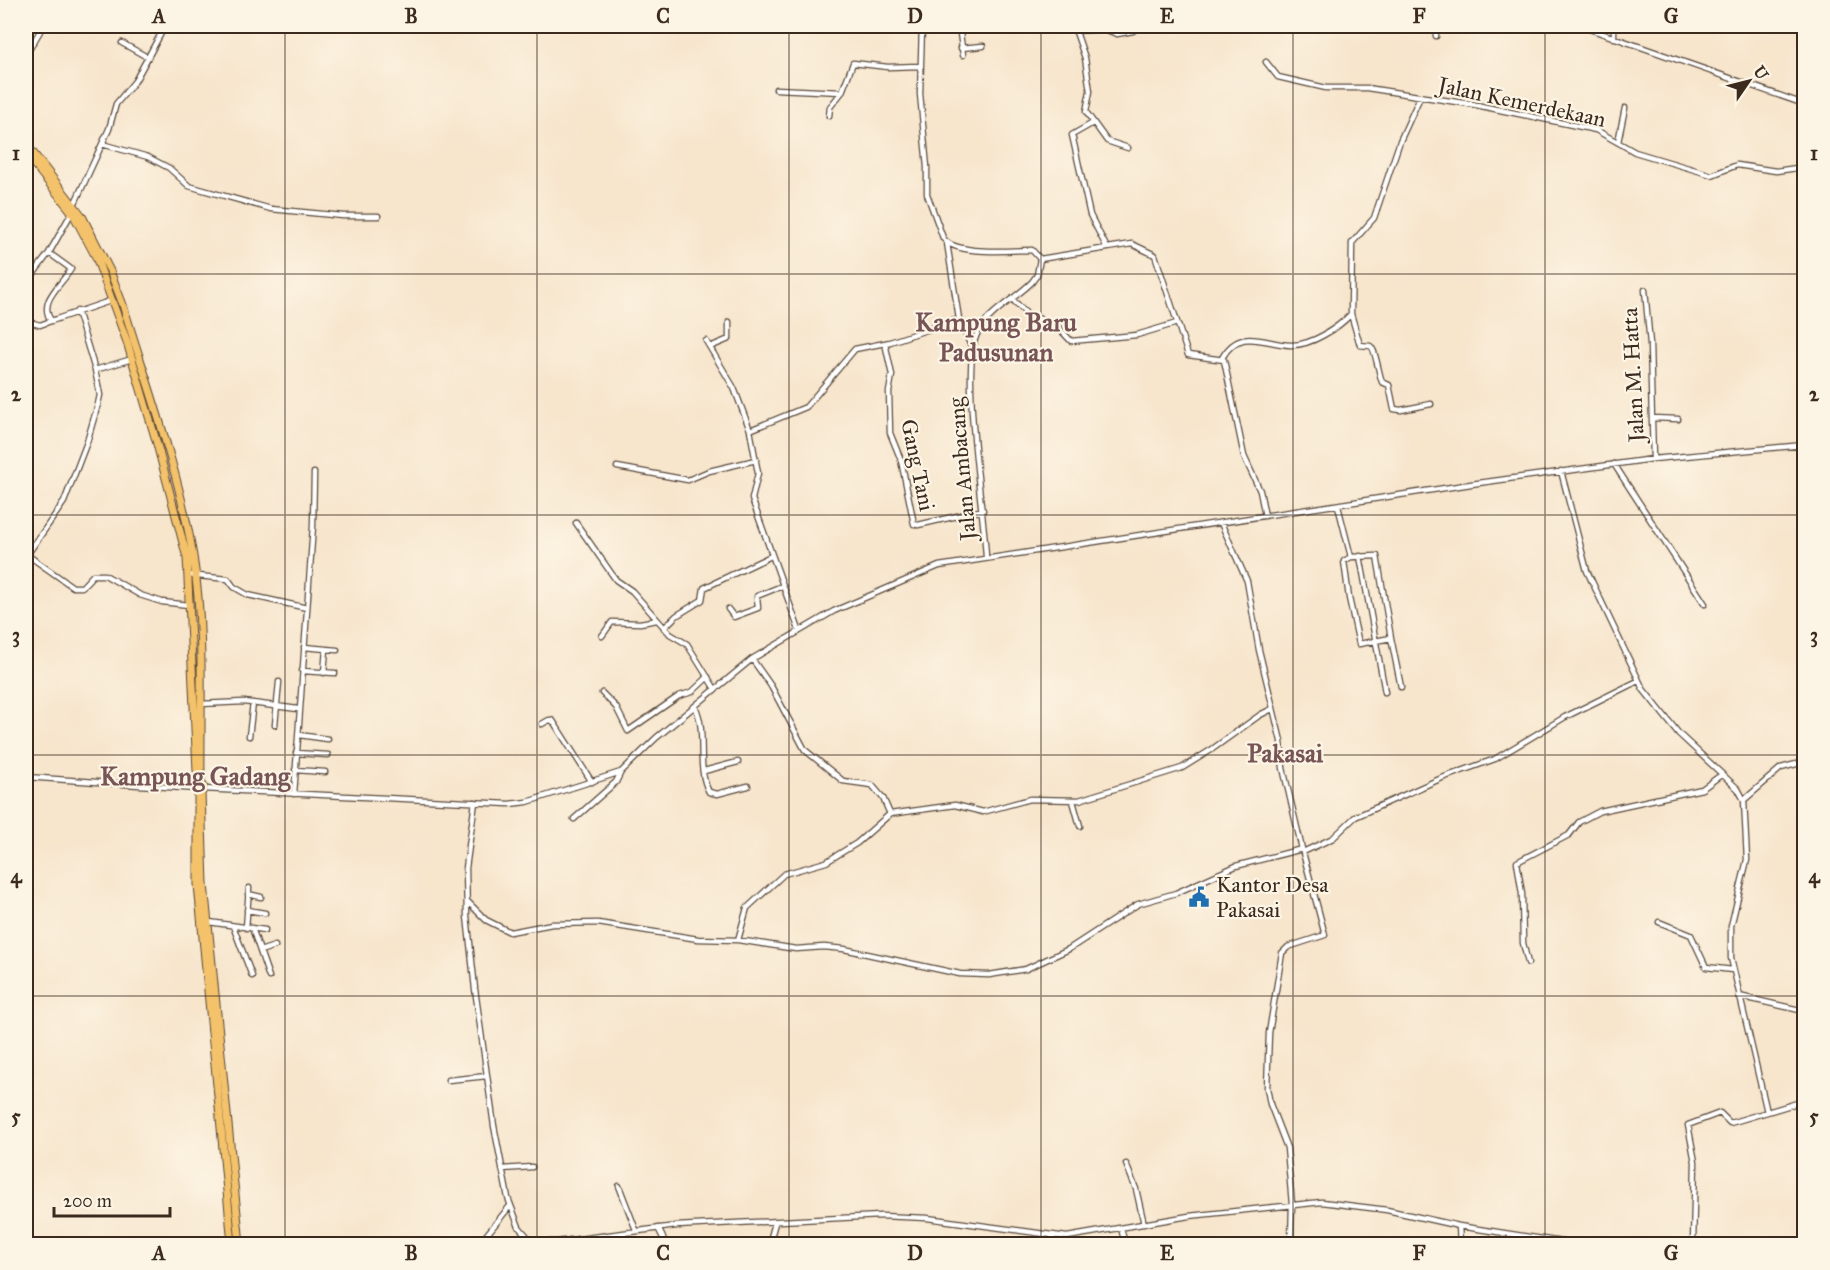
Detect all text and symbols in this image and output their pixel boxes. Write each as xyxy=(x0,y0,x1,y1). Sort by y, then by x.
text: A xyxy=(150,4,166,28)
text: B xyxy=(404,4,418,28)
text: C xyxy=(656,4,670,28)
text: D xyxy=(907,4,923,28)
text: E xyxy=(1160,4,1175,28)
text: F xyxy=(1412,4,1426,28)
text: G xyxy=(1664,4,1679,28)
north arrow xyxy=(1719,51,1779,111)
text: U xyxy=(1749,62,1772,84)
street label: Jalan Kemerdekaan xyxy=(1434,71,1608,133)
text: 1 xyxy=(12,141,20,165)
text: 1 xyxy=(1810,141,1818,165)
district label: Kampung Baru Padusunan xyxy=(915,306,1077,368)
street label: Jalan M. Hatta xyxy=(1616,306,1650,445)
text: 2 xyxy=(11,382,22,406)
text: 2 xyxy=(1809,382,1820,406)
street label: Jalan Ambacang xyxy=(942,396,982,544)
street label: Gang Tani xyxy=(895,417,941,513)
text: 3 xyxy=(12,623,20,648)
text: 3 xyxy=(1810,623,1818,648)
district label: Pakasai xyxy=(1247,737,1324,769)
district label: Kampung Gadang xyxy=(100,760,291,793)
text: 4 xyxy=(10,864,22,889)
text: 4 xyxy=(1808,864,1820,889)
place label: Kantor Desa Pakasai xyxy=(1216,871,1329,923)
public building icon: Kantor Desa Pakasai xyxy=(1187,885,1211,909)
text: 5 xyxy=(11,1104,21,1128)
text: 5 xyxy=(1809,1104,1819,1128)
scale bar xyxy=(54,1180,170,1218)
text: 200 m xyxy=(63,1190,112,1212)
text: A xyxy=(150,1241,166,1265)
text: B xyxy=(404,1241,418,1265)
text: C xyxy=(656,1241,670,1265)
text: D xyxy=(907,1241,923,1265)
text: E xyxy=(1160,1241,1175,1265)
text: F xyxy=(1412,1241,1426,1265)
text: G xyxy=(1664,1241,1679,1265)

